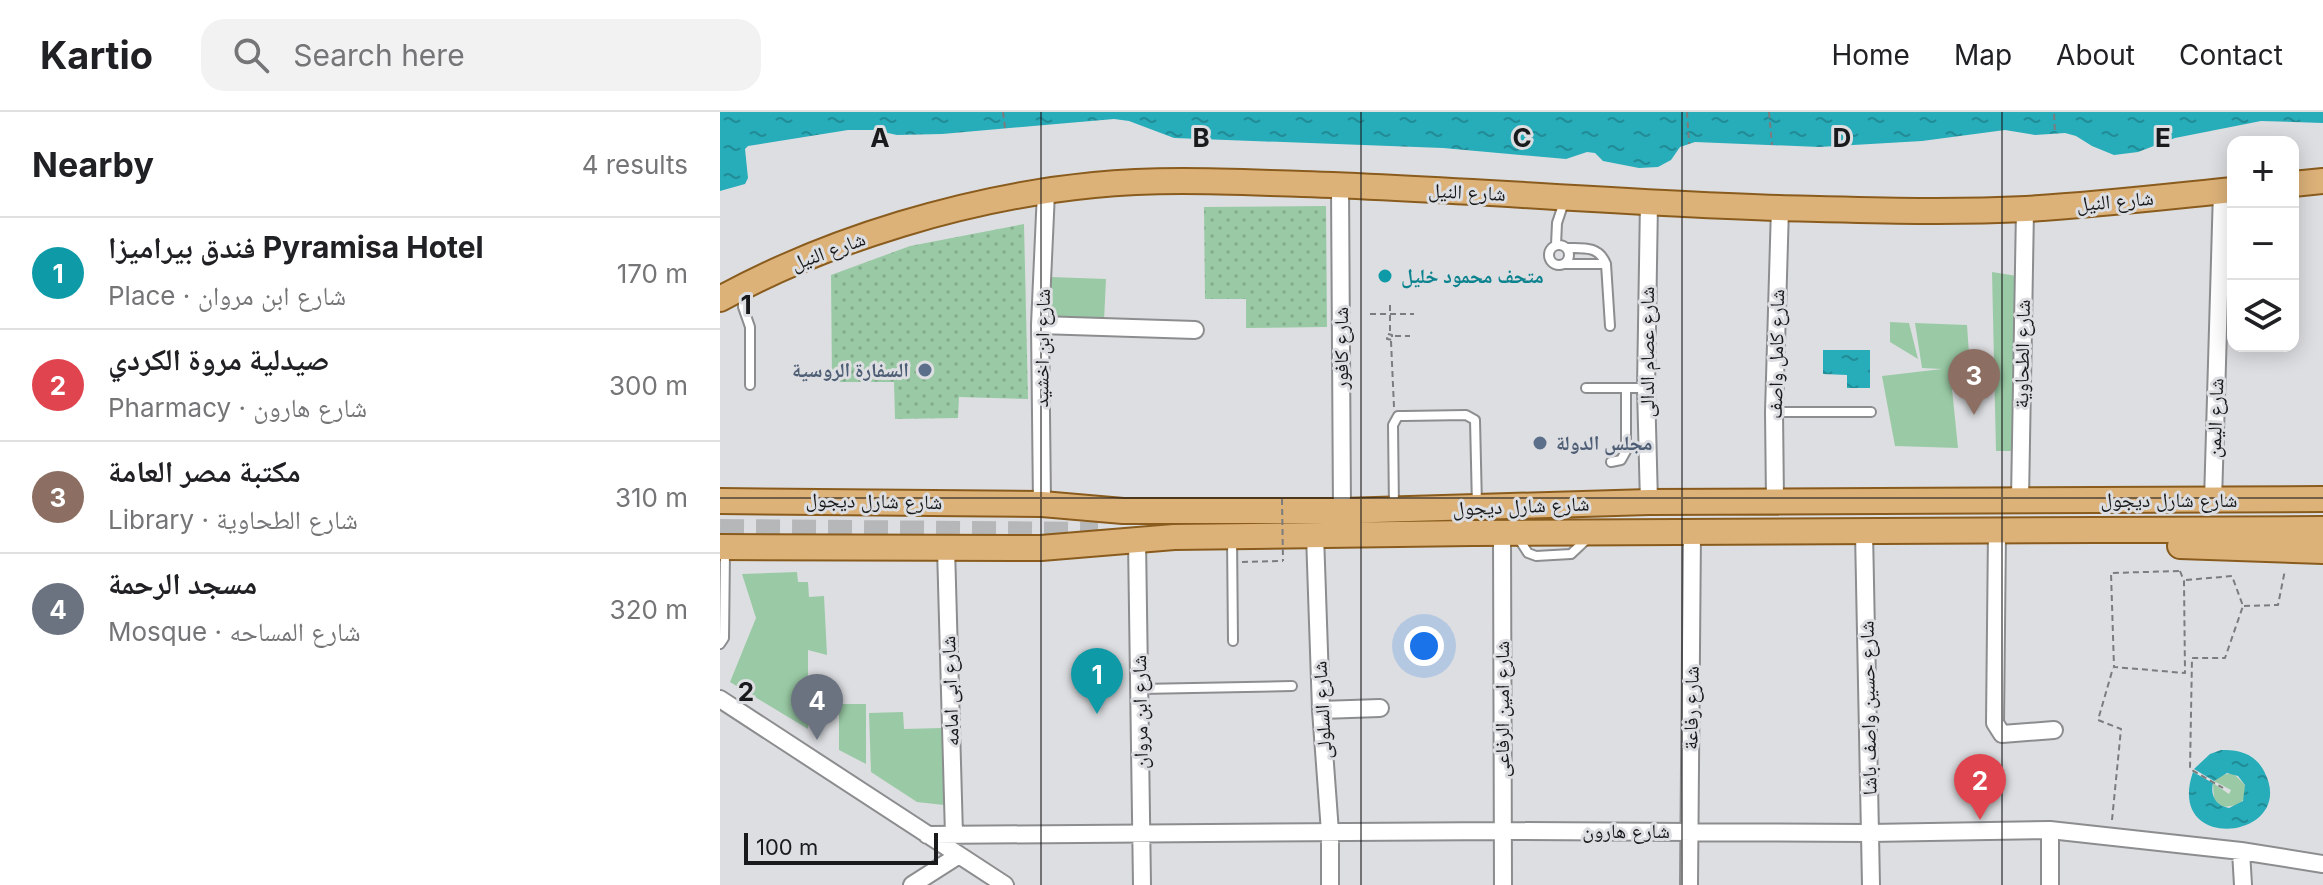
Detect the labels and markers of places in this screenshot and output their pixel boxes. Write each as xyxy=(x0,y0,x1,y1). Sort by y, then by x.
place label: متحف محمود خليل xyxy=(1401,264,1544,289)
marker: متحف محمود خليل xyxy=(1376,267,1394,285)
pin: 3 xyxy=(1948,349,2000,415)
place label: السفارة الروسية xyxy=(792,358,909,382)
marker: السفارة الروسية xyxy=(916,361,934,379)
place label: مجلس الدولة xyxy=(1556,431,1652,456)
marker: مجلس الدولة xyxy=(1531,434,1549,452)
pin: 1 xyxy=(1071,648,1123,714)
pin: 4 xyxy=(791,674,843,740)
pin: 2 xyxy=(1954,754,2006,820)

